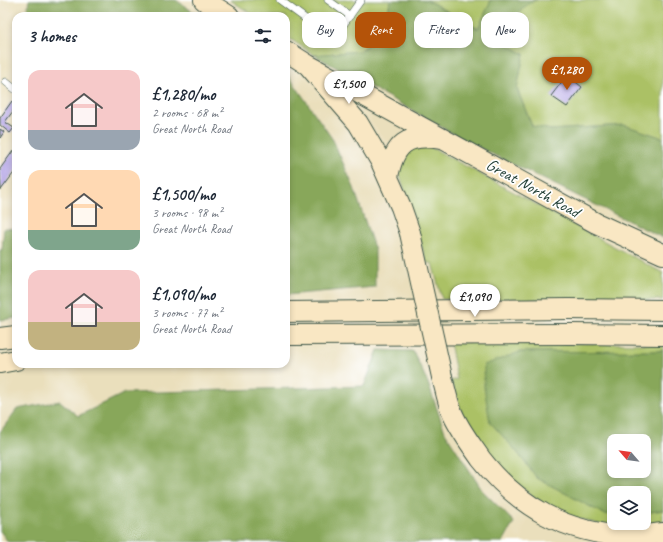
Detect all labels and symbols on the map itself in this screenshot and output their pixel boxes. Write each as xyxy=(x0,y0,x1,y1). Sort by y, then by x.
pin: £1,280 xyxy=(534,57,600,91)
pin: £1,500 xyxy=(316,71,382,105)
street label: Great North Road xyxy=(483,154,585,223)
pin: £1,090 xyxy=(442,284,508,318)
north arrow xyxy=(607,434,651,478)

